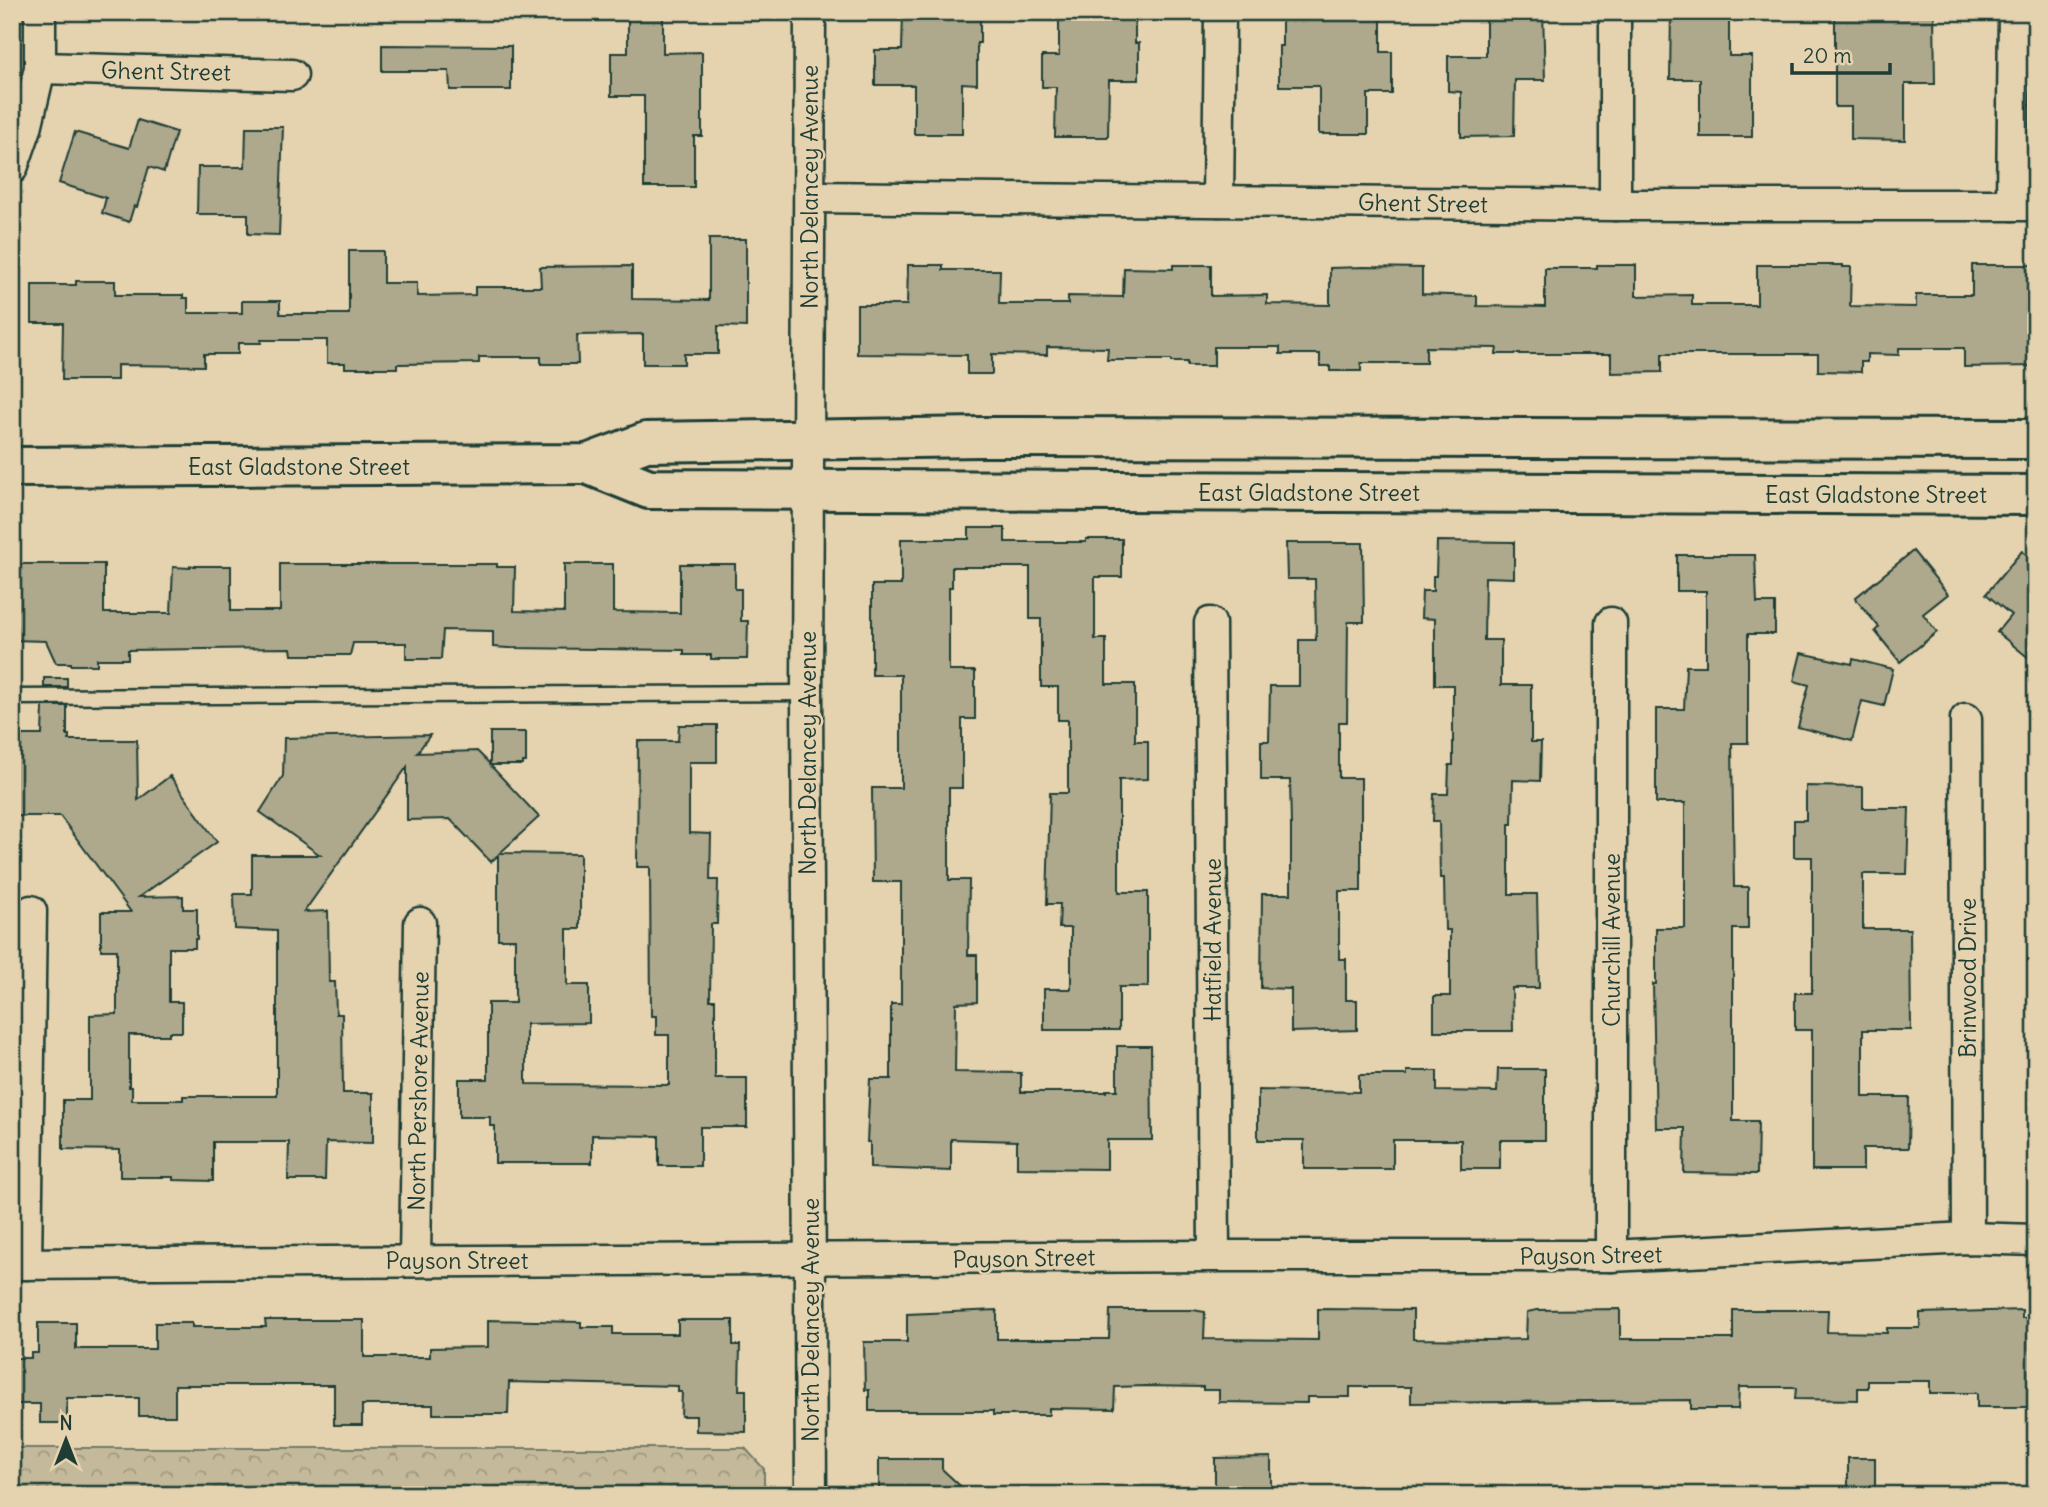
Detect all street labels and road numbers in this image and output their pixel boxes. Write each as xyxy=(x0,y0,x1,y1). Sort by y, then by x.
street label: Ghent Street xyxy=(101,55,231,87)
street label: North Delancey Avenue xyxy=(795,65,824,309)
street label: Ghent Street xyxy=(1358,187,1488,219)
street label: East Gladstone Street xyxy=(188,452,410,481)
street label: East Gladstone Street xyxy=(1198,478,1420,507)
street label: East Gladstone Street xyxy=(1765,480,1987,509)
street label: North Delancey Avenue xyxy=(793,631,822,875)
street label: Churchill Avenue xyxy=(1597,853,1626,1027)
street label: Hatfield Avenue xyxy=(1198,858,1227,1022)
street label: Brinwood Drive xyxy=(1953,898,1982,1058)
street label: North Pershore Avenue xyxy=(401,971,435,1211)
street label: North Delancey Avenue xyxy=(796,1198,825,1442)
street label: Payson Street xyxy=(1519,1239,1663,1271)
street label: Payson Street xyxy=(952,1242,1096,1274)
street label: Payson Street xyxy=(386,1246,529,1275)

